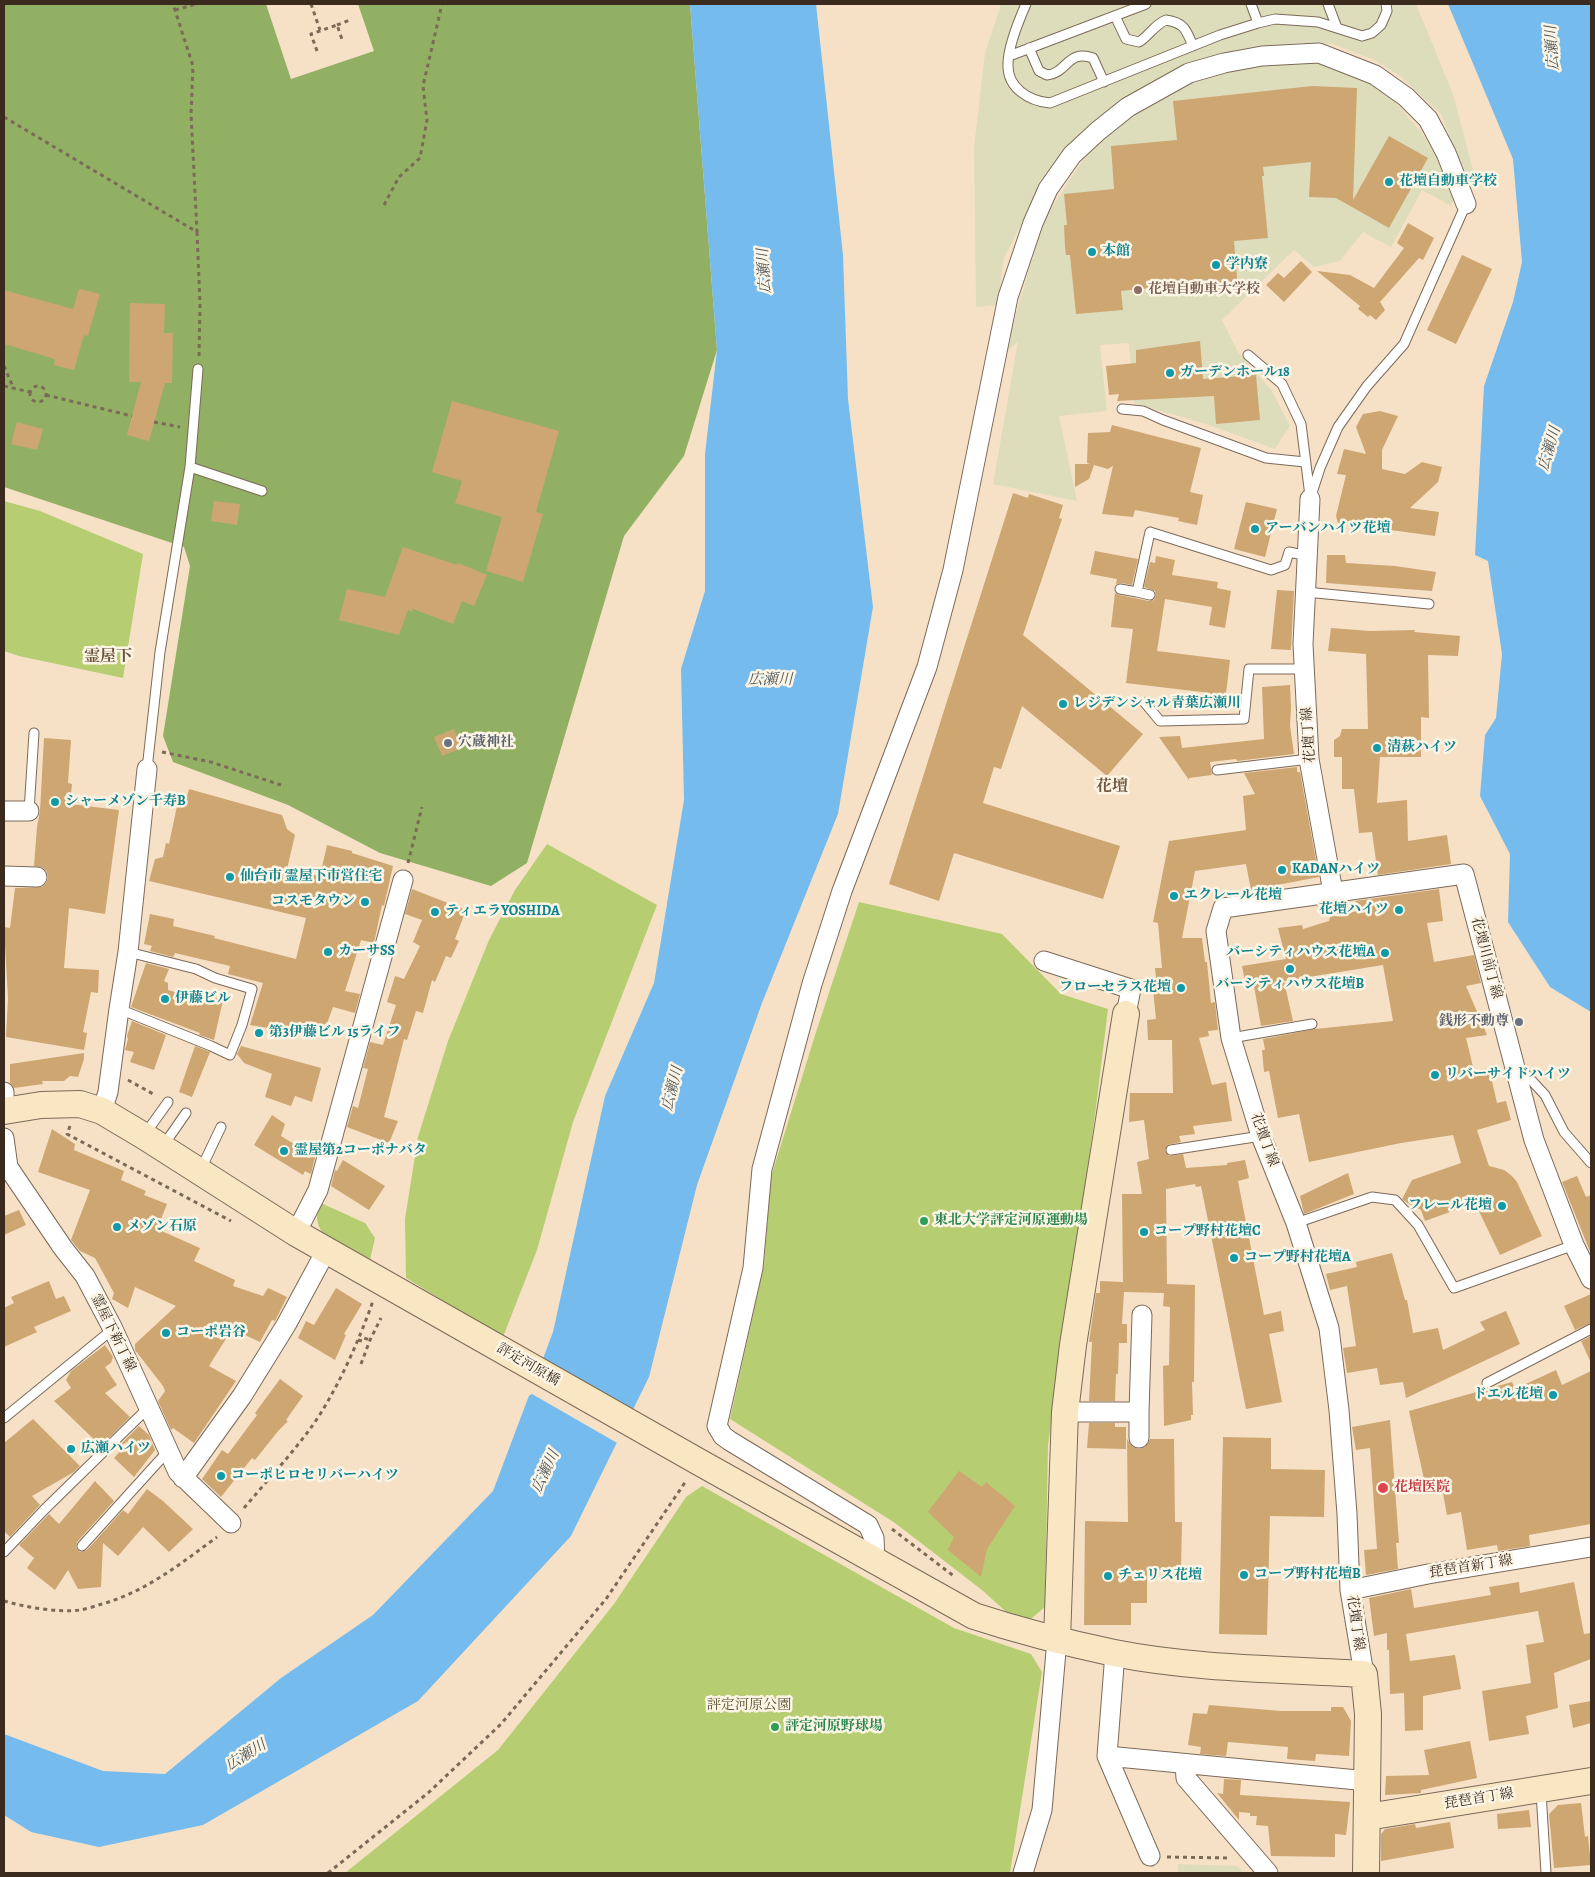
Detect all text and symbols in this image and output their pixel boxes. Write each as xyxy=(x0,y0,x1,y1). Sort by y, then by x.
water label: 広瀬川 xyxy=(1542,25,1564,71)
place label: 花壇自動車学校 xyxy=(1399,174,1497,190)
marker: 花壇自動車学校 xyxy=(1383,176,1395,188)
place label: 本館 xyxy=(1102,244,1130,260)
marker: 本館 xyxy=(1086,246,1098,258)
water label: 広瀬川 xyxy=(754,248,776,294)
place label: 学内寮 xyxy=(1226,257,1268,273)
marker: 学内寮 xyxy=(1210,259,1222,271)
place label: 花壇自動車大学校 xyxy=(1148,282,1260,298)
marker: 花壇自動車大学校 xyxy=(1132,284,1144,296)
place label: ガーデンホール18 xyxy=(1180,365,1290,381)
marker: ガーデンホール18 xyxy=(1164,367,1176,379)
water label: 広瀬川 xyxy=(1535,425,1565,473)
place label: アーバンハイツ花壇 xyxy=(1265,521,1391,537)
marker: アーバンハイツ花壇 xyxy=(1249,523,1261,535)
district label: 霊屋下 xyxy=(84,647,132,667)
water label: 広瀬川 xyxy=(748,671,792,689)
place label: レジデンシャル青葉広瀬川 xyxy=(1073,696,1241,712)
marker: レジデンシャル青葉広瀬川 xyxy=(1057,698,1069,710)
street label: 花壇丁線 xyxy=(1299,706,1319,764)
place label: 穴蔵神社 xyxy=(458,735,514,751)
marker: 穴蔵神社 xyxy=(442,737,454,749)
place label: 清萩ハイツ xyxy=(1387,740,1457,756)
marker: 清萩ハイツ xyxy=(1371,742,1383,754)
district label: 花壇 xyxy=(1096,777,1128,797)
place label: シャーメゾン千寿B xyxy=(65,794,186,810)
marker: シャーメゾン千寿B xyxy=(49,796,61,808)
place label: KADANハイツ xyxy=(1292,862,1380,878)
marker: KADANハイツ xyxy=(1276,864,1288,876)
place label: 仙台市 霊屋下市営住宅 xyxy=(240,869,382,885)
marker: 仙台市 霊屋下市営住宅 xyxy=(224,871,236,883)
place label: エクレール花壇 xyxy=(1184,888,1282,904)
marker: エクレール花壇 xyxy=(1168,890,1180,902)
place label: コスモタウン xyxy=(271,894,355,910)
marker: コスモタウン xyxy=(359,896,371,908)
place label: 花壇ハイツ xyxy=(1319,902,1389,918)
place label: ティエラYOSHIDA xyxy=(445,904,560,920)
marker: 花壇ハイツ xyxy=(1393,904,1405,916)
marker: ティエラYOSHIDA xyxy=(429,906,441,918)
street label: 花壇川前丁線 xyxy=(1467,915,1505,1001)
place label: カーサSS xyxy=(338,944,395,960)
place label: バーシティハウス花壇A xyxy=(1226,945,1375,961)
marker: カーサSS xyxy=(322,946,334,958)
marker: バーシティハウス花壇A xyxy=(1379,947,1391,959)
marker: バーシティハウス花壇B xyxy=(1284,963,1296,975)
place label: バーシティハウス花壇B xyxy=(1216,977,1364,993)
place label: フローセラス花壇 xyxy=(1059,980,1171,996)
marker: フローセラス花壇 xyxy=(1175,982,1187,994)
place label: 伊藤ビル xyxy=(175,991,231,1007)
marker: 伊藤ビル xyxy=(159,993,171,1005)
place label: 銭形不動尊 xyxy=(1439,1014,1509,1030)
marker: 銭形不動尊 xyxy=(1513,1016,1525,1028)
place label: 第3伊藤ビル 15ライフ xyxy=(269,1025,400,1041)
marker: 第3伊藤ビル 15ライフ xyxy=(253,1027,265,1039)
water label: 広瀬川 xyxy=(659,1065,687,1113)
place label: リバーサイドハイツ xyxy=(1445,1067,1571,1083)
marker: リバーサイドハイツ xyxy=(1429,1069,1441,1081)
street label: 花壇丁線 xyxy=(1247,1111,1281,1169)
place label: 霊屋第2コーポナバタ xyxy=(294,1143,427,1159)
marker: 霊屋第2コーポナバタ xyxy=(278,1145,290,1157)
place label: フレール花壇 xyxy=(1408,1198,1492,1214)
marker: フレール花壇 xyxy=(1496,1200,1508,1212)
place label: 東北大学評定河原運動場 xyxy=(934,1213,1088,1229)
marker: 東北大学評定河原運動場 xyxy=(918,1215,930,1227)
place label: メゾン石原 xyxy=(127,1219,197,1235)
marker: メゾン石原 xyxy=(111,1221,123,1233)
place label: コープ野村花壇C xyxy=(1154,1224,1261,1240)
marker: コープ野村花壇C xyxy=(1138,1226,1150,1238)
place label: コープ野村花壇A xyxy=(1244,1250,1351,1266)
marker: コープ野村花壇A xyxy=(1228,1252,1240,1264)
street label: 霊屋下新丁線 xyxy=(87,1292,139,1374)
place label: コーポ岩谷 xyxy=(176,1325,246,1341)
marker: コーポ岩谷 xyxy=(160,1327,172,1339)
street label: 評定河原橋 xyxy=(493,1340,563,1390)
place label: ドエル花壇 xyxy=(1473,1387,1543,1403)
marker: ドエル花壇 xyxy=(1547,1389,1559,1401)
place label: 広瀬ハイツ xyxy=(81,1441,151,1457)
marker: 広瀬ハイツ xyxy=(65,1443,77,1455)
water label: 広瀬川 xyxy=(528,1448,564,1496)
place label: コーポヒロセリバーハイツ xyxy=(231,1468,399,1484)
marker: コーポヒロセリバーハイツ xyxy=(215,1470,227,1482)
place label: 花壇医院 xyxy=(1394,1480,1450,1496)
marker: 花壇医院 xyxy=(1376,1481,1390,1495)
street label: 琵琶首新丁線 xyxy=(1428,1552,1514,1582)
place label: コープ野村花壇B xyxy=(1254,1567,1361,1583)
place label: チェリス花壇 xyxy=(1118,1568,1202,1584)
marker: コープ野村花壇B xyxy=(1238,1569,1250,1581)
marker: チェリス花壇 xyxy=(1102,1570,1114,1582)
street label: 花壇丁線 xyxy=(1343,1594,1367,1652)
park label: 評定河原公園 xyxy=(707,1698,791,1714)
place label: 評定河原野球場 xyxy=(785,1719,883,1735)
marker: 評定河原野球場 xyxy=(769,1721,781,1733)
water label: 広瀬川 xyxy=(222,1736,270,1776)
street label: 琵琶首丁線 xyxy=(1443,1785,1515,1813)

